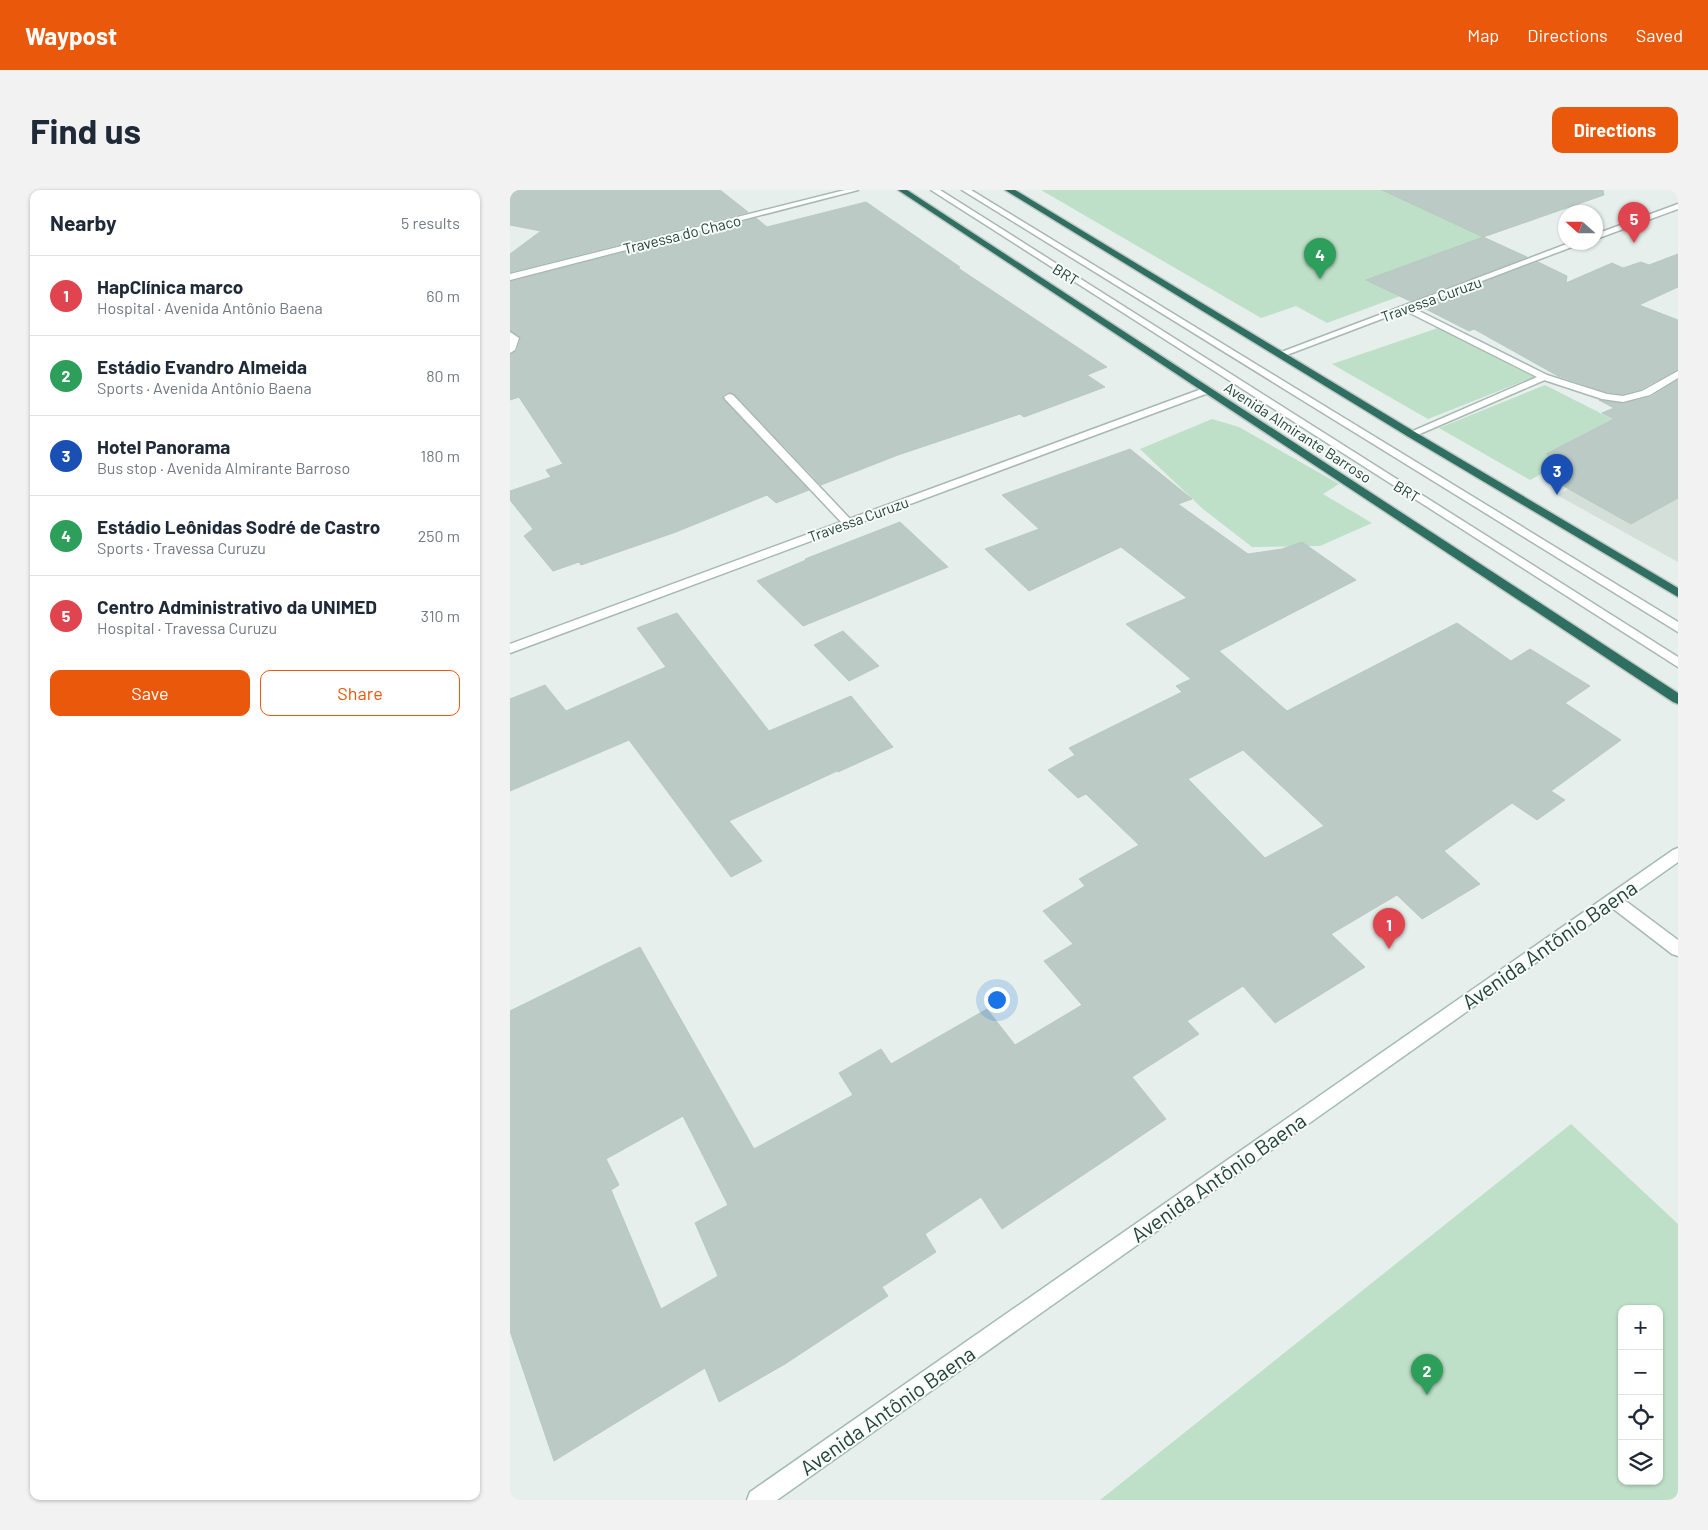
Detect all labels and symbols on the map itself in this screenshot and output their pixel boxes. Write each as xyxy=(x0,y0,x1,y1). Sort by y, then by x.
pin: 5 xyxy=(1618,202,1650,243)
north arrow xyxy=(1558,205,1603,250)
street label: Travessa do Chaco xyxy=(621,211,743,257)
pin: 4 xyxy=(1304,238,1336,279)
street label: BRT xyxy=(1050,259,1082,289)
street label: Travessa Curuzu xyxy=(1378,272,1484,326)
street label: Avenida Almirante Barroso xyxy=(1221,378,1375,486)
pin: 3 xyxy=(1541,454,1573,495)
street label: BRT xyxy=(1391,476,1423,506)
street label: Travessa Curuzu xyxy=(805,492,911,546)
street label: Avenida Antônio Baena xyxy=(1457,874,1641,1014)
pin: 1 xyxy=(1373,908,1405,949)
your location xyxy=(984,987,1010,1013)
street label: Avenida Antônio Baena xyxy=(1126,1107,1310,1247)
street label: Avenida Antônio Baena xyxy=(795,1340,979,1480)
pin: 2 xyxy=(1411,1354,1443,1395)

